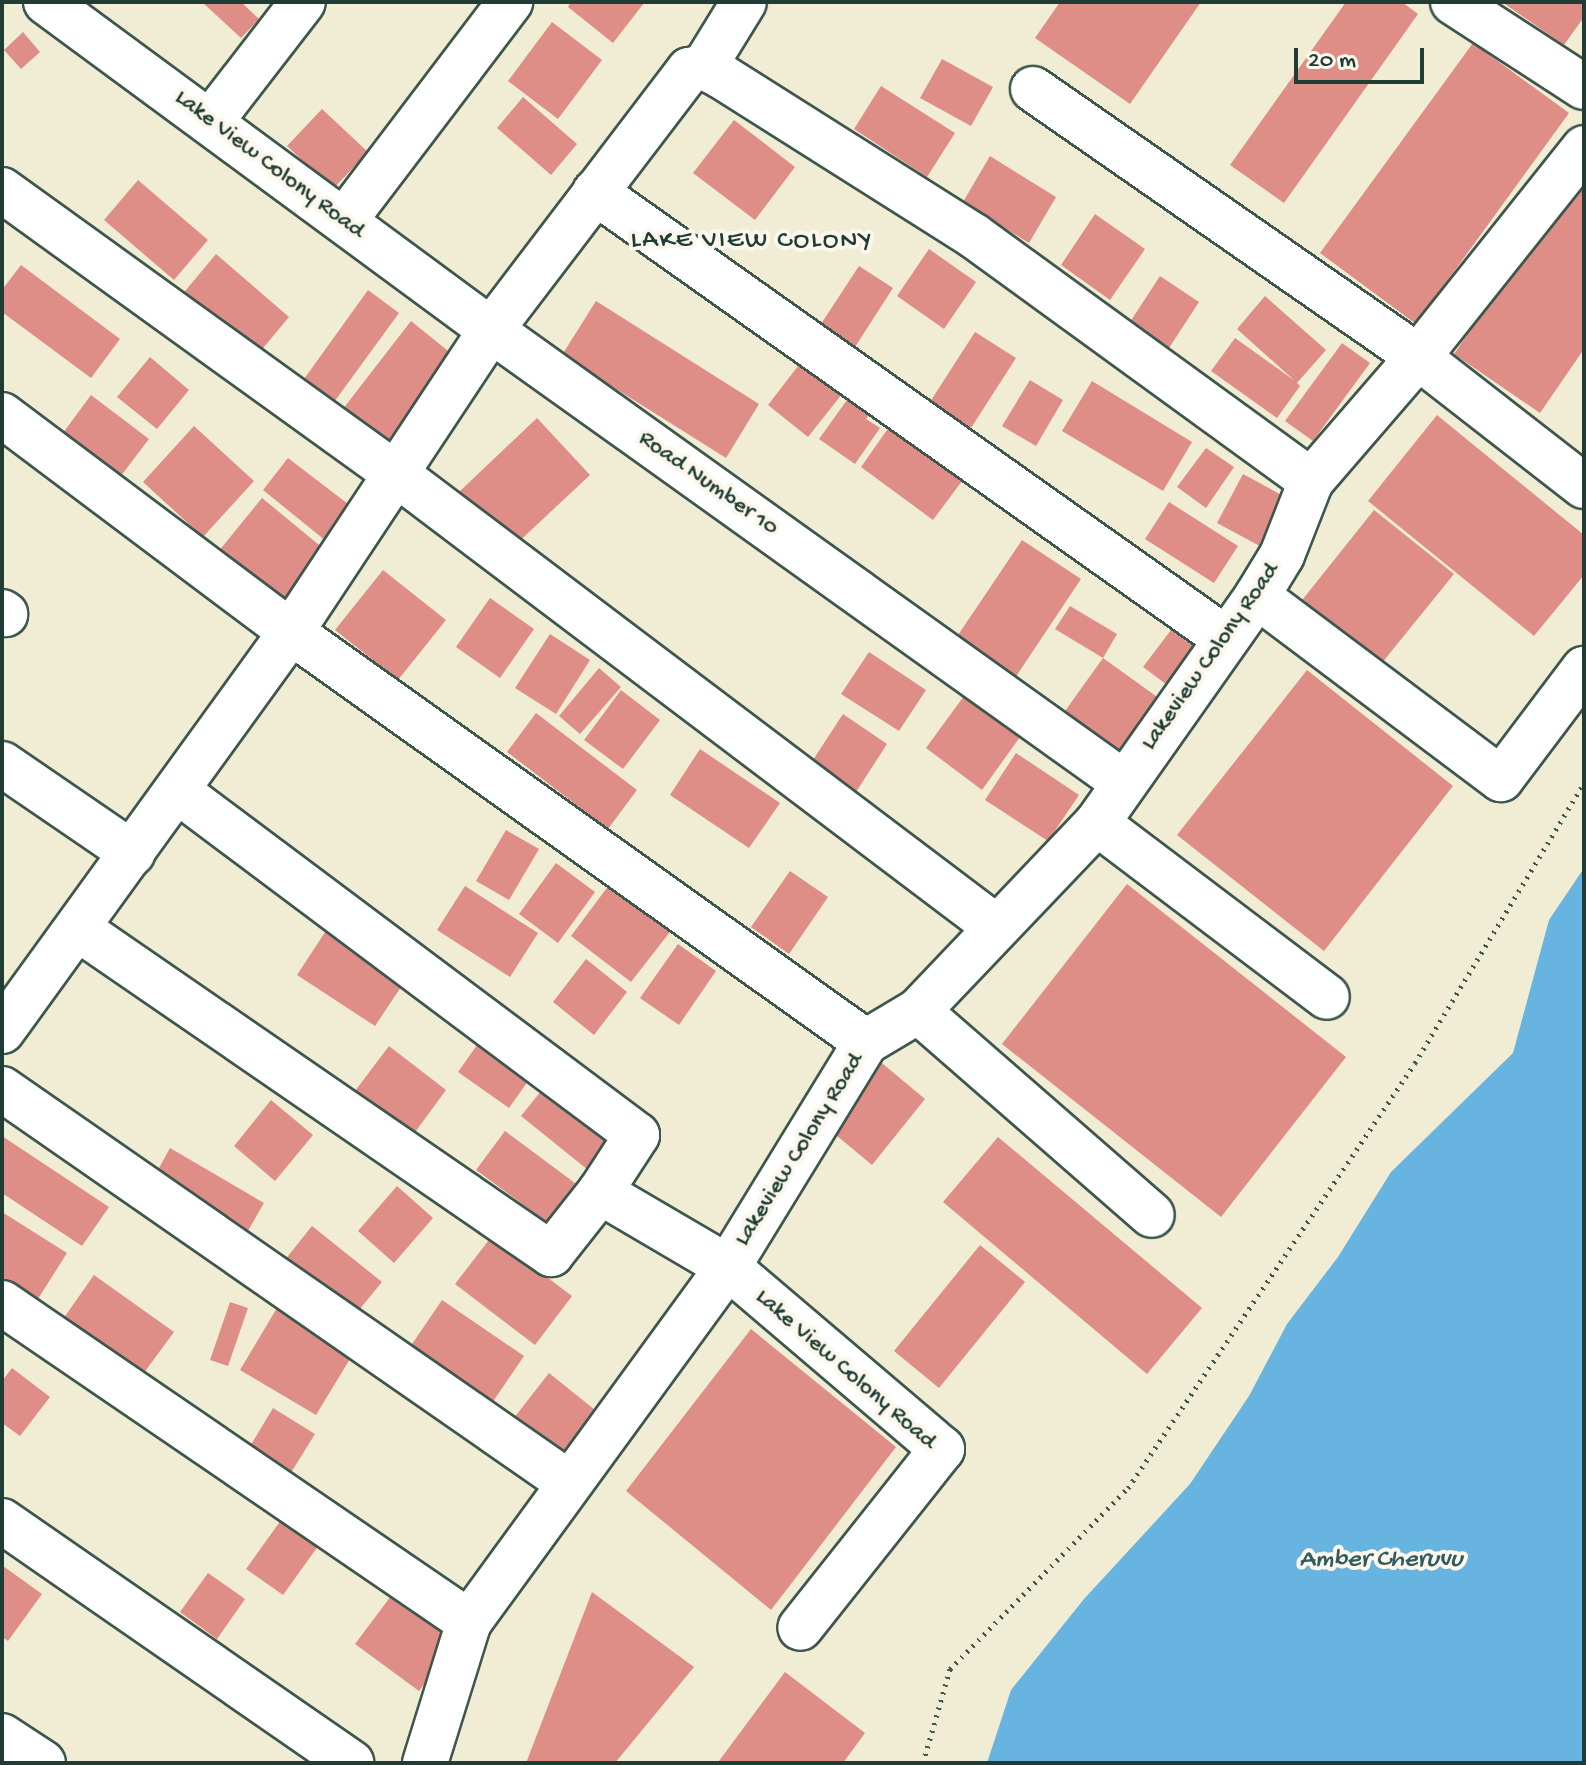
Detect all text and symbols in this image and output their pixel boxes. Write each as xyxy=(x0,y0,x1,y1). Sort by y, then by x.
scale bar xyxy=(1298,32,1428,82)
text: 20 m xyxy=(1308,47,1356,76)
street label: Lake View Colony Road xyxy=(168,84,370,246)
district label: LAKE VIEW COLONY xyxy=(631,226,873,258)
street label: Road Number 10 xyxy=(632,425,784,543)
street label: Lakeview Colony Road xyxy=(1135,558,1287,756)
street label: Lakeview Colony Road xyxy=(729,1048,871,1252)
street label: Lake View Colony Road xyxy=(749,1283,941,1457)
water label: Amber Cheruvu xyxy=(1300,1545,1462,1577)

